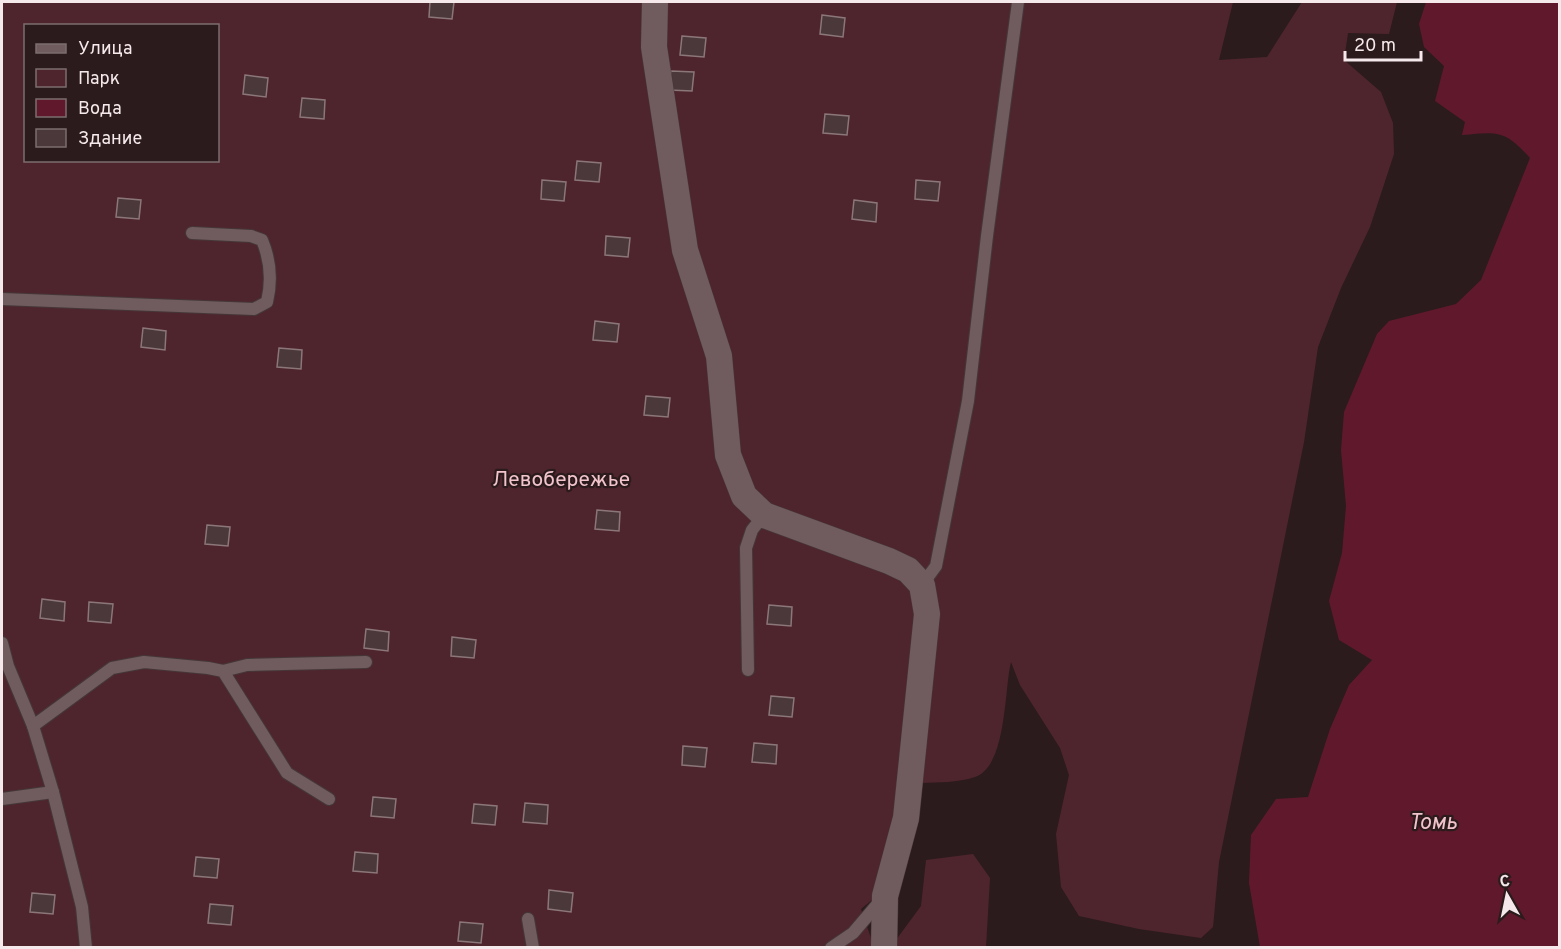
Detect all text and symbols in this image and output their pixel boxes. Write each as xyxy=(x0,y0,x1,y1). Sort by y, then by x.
legend xyxy=(24,24,219,162)
scale bar xyxy=(1345,24,1422,62)
text: 20 m xyxy=(1354,35,1396,58)
text: Улица xyxy=(78,38,132,61)
text: Парк xyxy=(78,68,120,91)
text: Вода xyxy=(78,98,122,121)
text: Здание xyxy=(78,128,142,151)
park label: Левобережье xyxy=(492,467,630,494)
water label: Томь xyxy=(1409,810,1457,837)
north arrow xyxy=(1477,865,1537,925)
text: С xyxy=(1498,871,1512,893)

